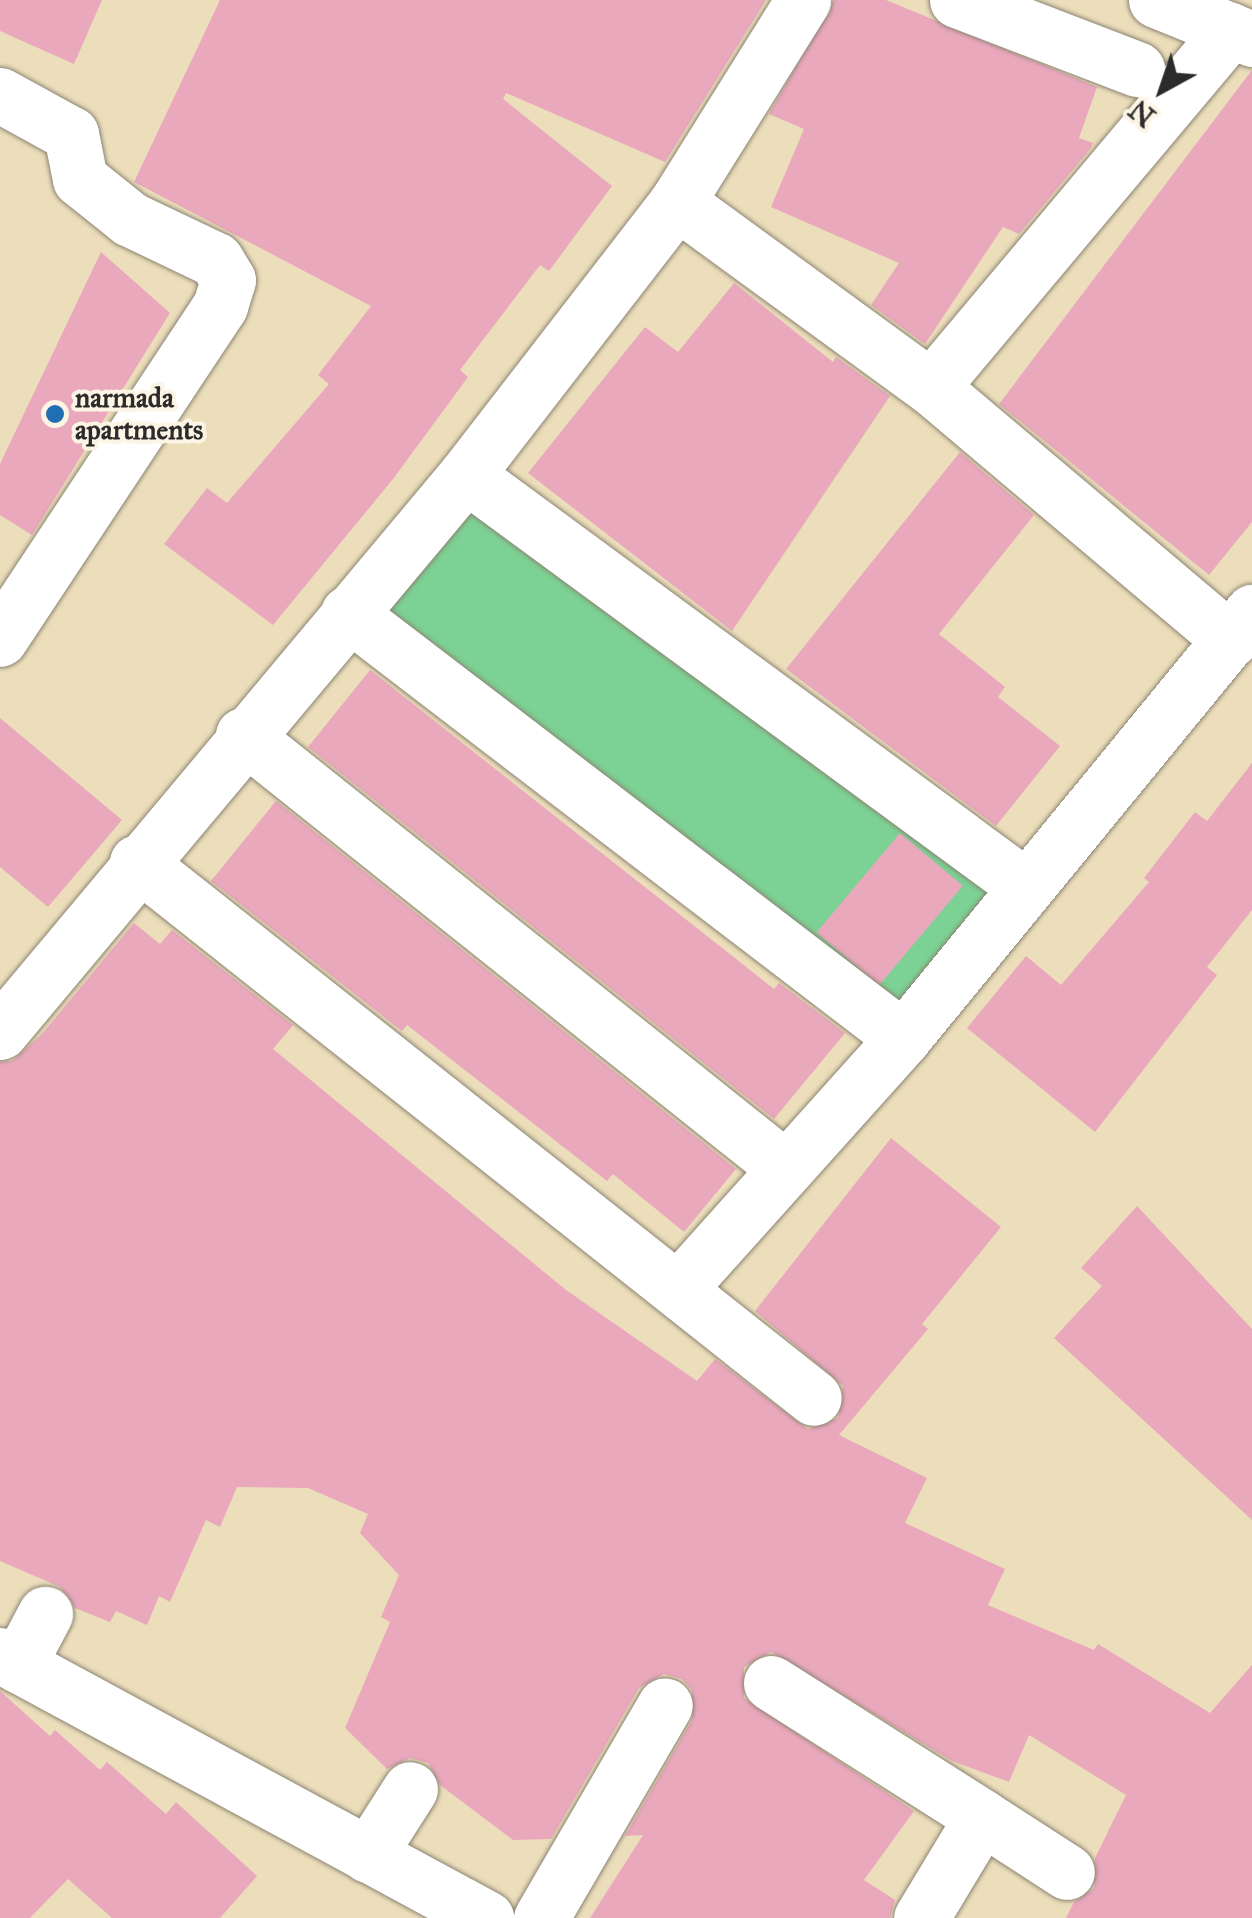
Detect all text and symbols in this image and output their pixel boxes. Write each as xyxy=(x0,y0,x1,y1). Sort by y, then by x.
north arrow xyxy=(1112,40,1212,140)
text: N xyxy=(1122,92,1163,134)
place label: narmada apartments xyxy=(75,381,203,447)
marker: narmada apartments xyxy=(44,403,66,425)

